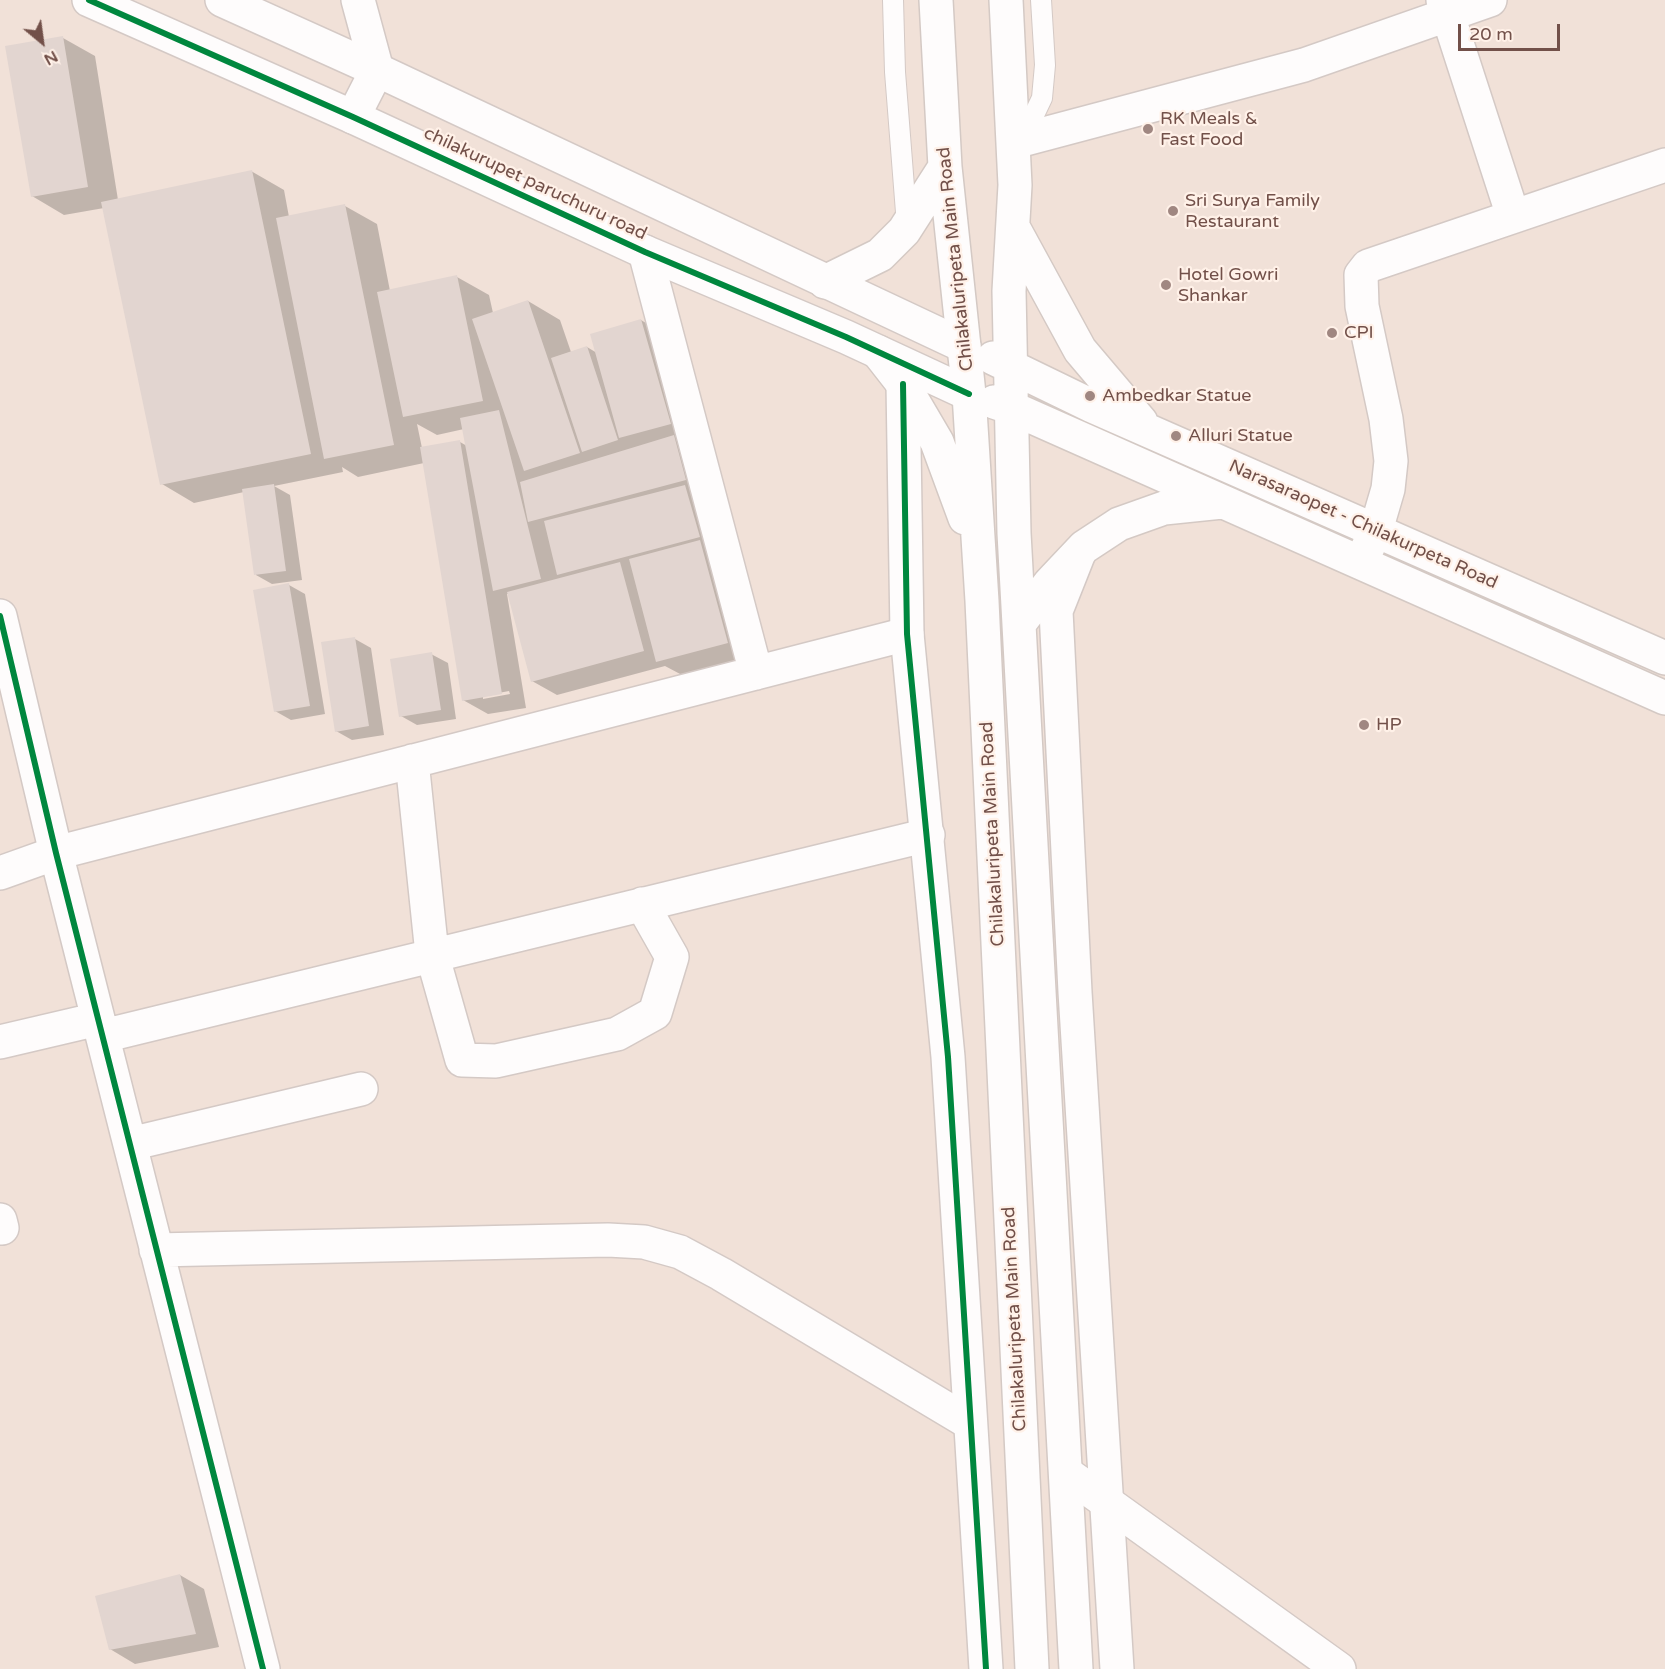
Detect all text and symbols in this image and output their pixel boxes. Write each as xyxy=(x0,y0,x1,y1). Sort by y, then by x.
north arrow xyxy=(12,12,72,72)
scale bar xyxy=(1461,12,1563,50)
text: 20 m xyxy=(1469,23,1513,45)
text: N xyxy=(40,46,61,70)
place label: RK Meals & Fast Food xyxy=(1160,108,1258,150)
marker: RK Meals & Fast Food xyxy=(1141,122,1155,136)
street label: chilakurupet paruchuru road xyxy=(420,123,650,245)
street label: Chilakaluripeta Main Road xyxy=(933,146,979,372)
place label: Sri Surya Family Restaurant xyxy=(1185,190,1320,232)
marker: Sri Surya Family Restaurant xyxy=(1166,204,1180,218)
place label: Hotel Gowri Shankar xyxy=(1178,264,1278,306)
marker: Hotel Gowri Shankar xyxy=(1159,278,1173,292)
place label: CPI xyxy=(1344,322,1374,344)
marker: CPI xyxy=(1325,326,1339,340)
place label: Ambedkar Statue xyxy=(1102,385,1252,407)
marker: Ambedkar Statue xyxy=(1083,389,1097,403)
place label: Alluri Statue xyxy=(1188,425,1293,447)
marker: Alluri Statue xyxy=(1169,429,1183,443)
street label: Narasaraopet - Chilakurpeta Road xyxy=(1225,456,1501,594)
place label: HP xyxy=(1376,714,1402,736)
marker: HP xyxy=(1357,718,1371,732)
street label: Chilakaluripeta Main Road xyxy=(976,721,1010,947)
street label: Chilakaluripeta Main Road xyxy=(998,1206,1032,1432)

